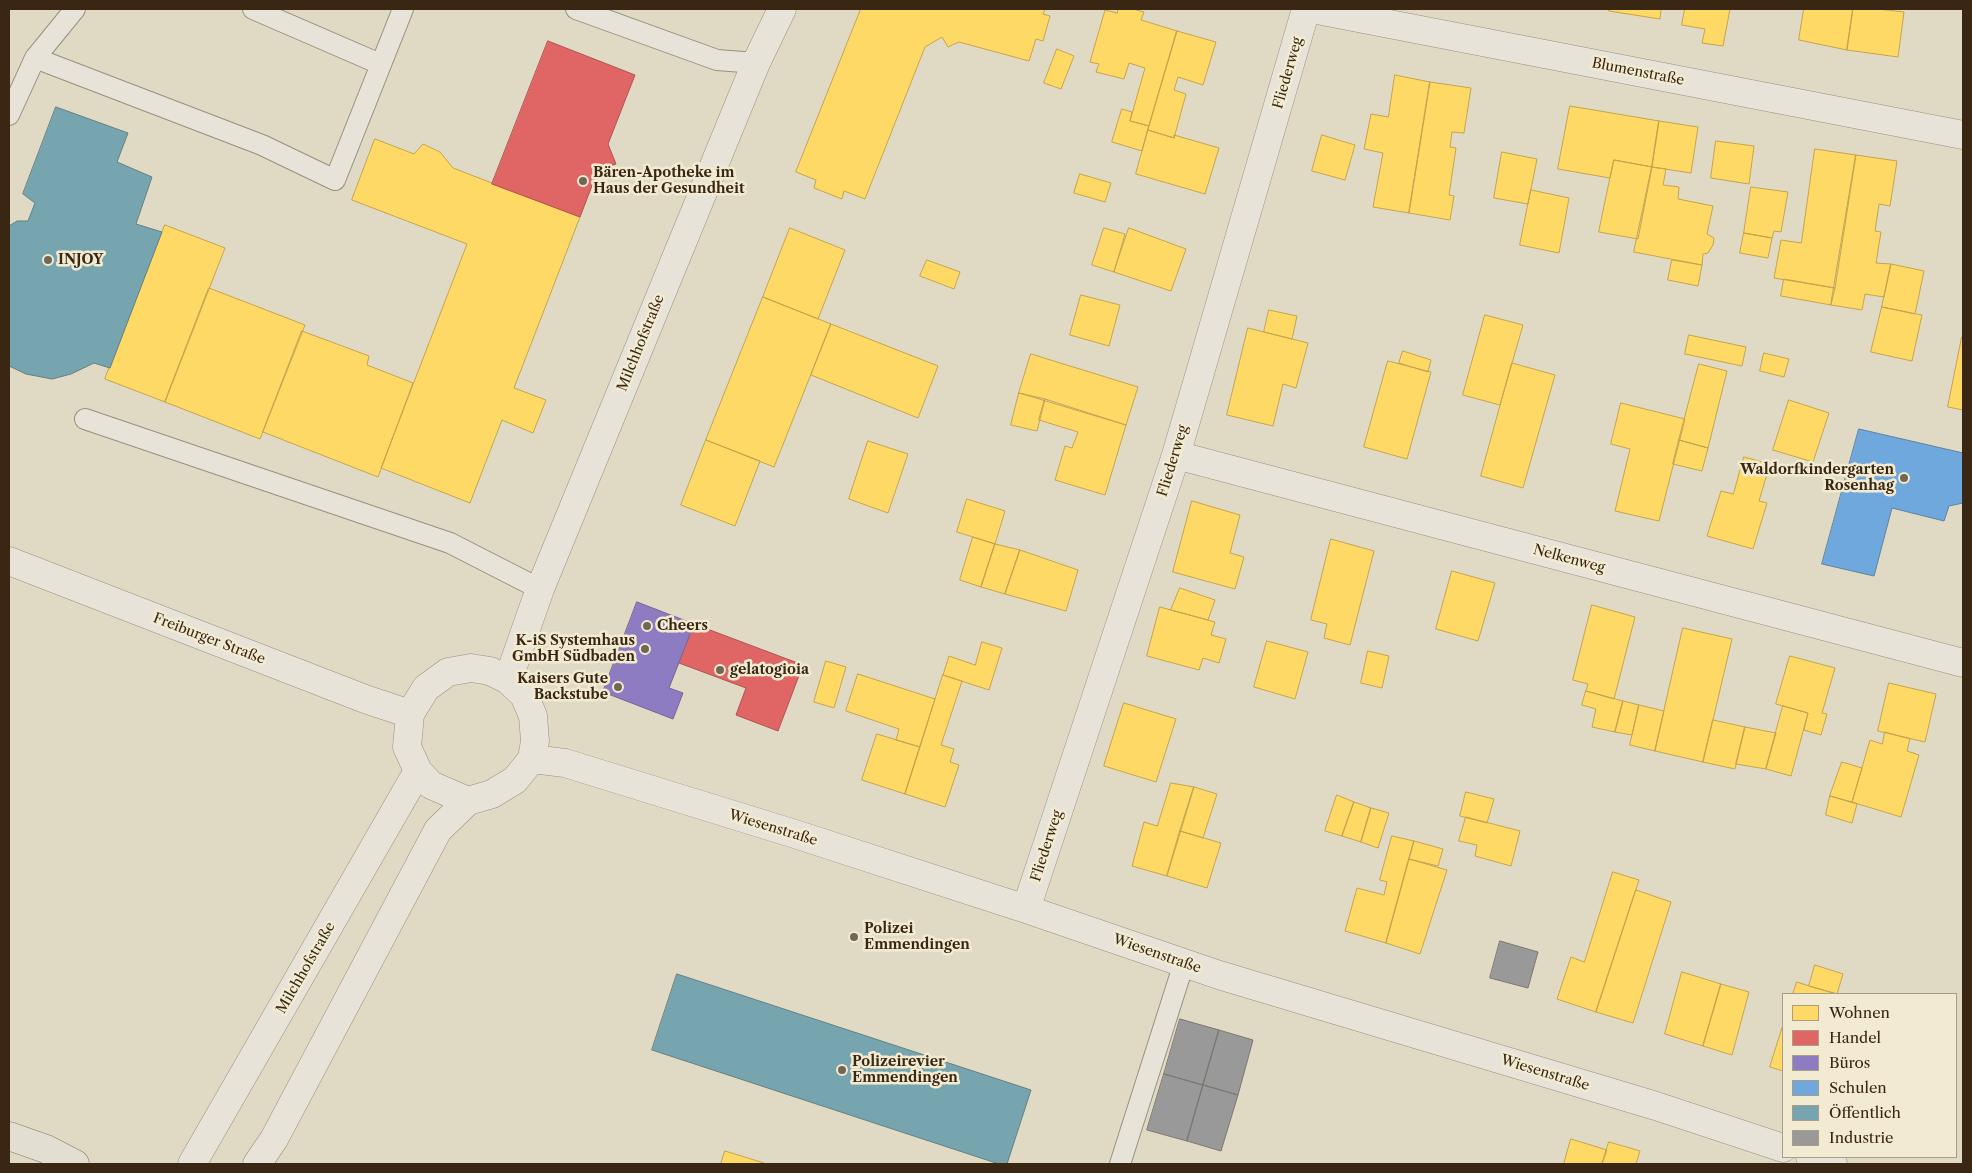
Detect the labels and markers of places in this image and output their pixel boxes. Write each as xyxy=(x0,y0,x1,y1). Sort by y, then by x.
place label: Bären-Apotheke im Haus der Gesundheit xyxy=(593,165,745,198)
marker: Bären-Apotheke im Haus der Gesundheit xyxy=(577,175,589,187)
place label: INJOY xyxy=(58,252,103,268)
marker: INJOY xyxy=(42,254,54,266)
place label: Waldorfkindergarten Rosenhag xyxy=(1740,462,1894,494)
marker: Waldorfkindergarten Rosenhag xyxy=(1898,472,1910,484)
place label: Cheers xyxy=(657,618,708,634)
marker: Cheers xyxy=(641,620,653,632)
place label: K-iS Systemhaus GmbH Südbaden xyxy=(512,633,635,666)
marker: K-iS Systemhaus GmbH Südbaden xyxy=(639,643,651,655)
place label: gelatogioia xyxy=(730,662,809,678)
marker: gelatogioia xyxy=(714,664,726,676)
place label: Kaisers Gute Backstube xyxy=(517,671,608,704)
marker: Kaisers Gute Backstube xyxy=(612,681,624,693)
place label: Polizei Emmendingen xyxy=(864,921,970,954)
marker: Polizei Emmendingen xyxy=(848,931,860,943)
place label: Polizeirevier Emmendingen xyxy=(852,1054,958,1086)
marker: Polizeirevier Emmendingen xyxy=(836,1064,848,1076)

